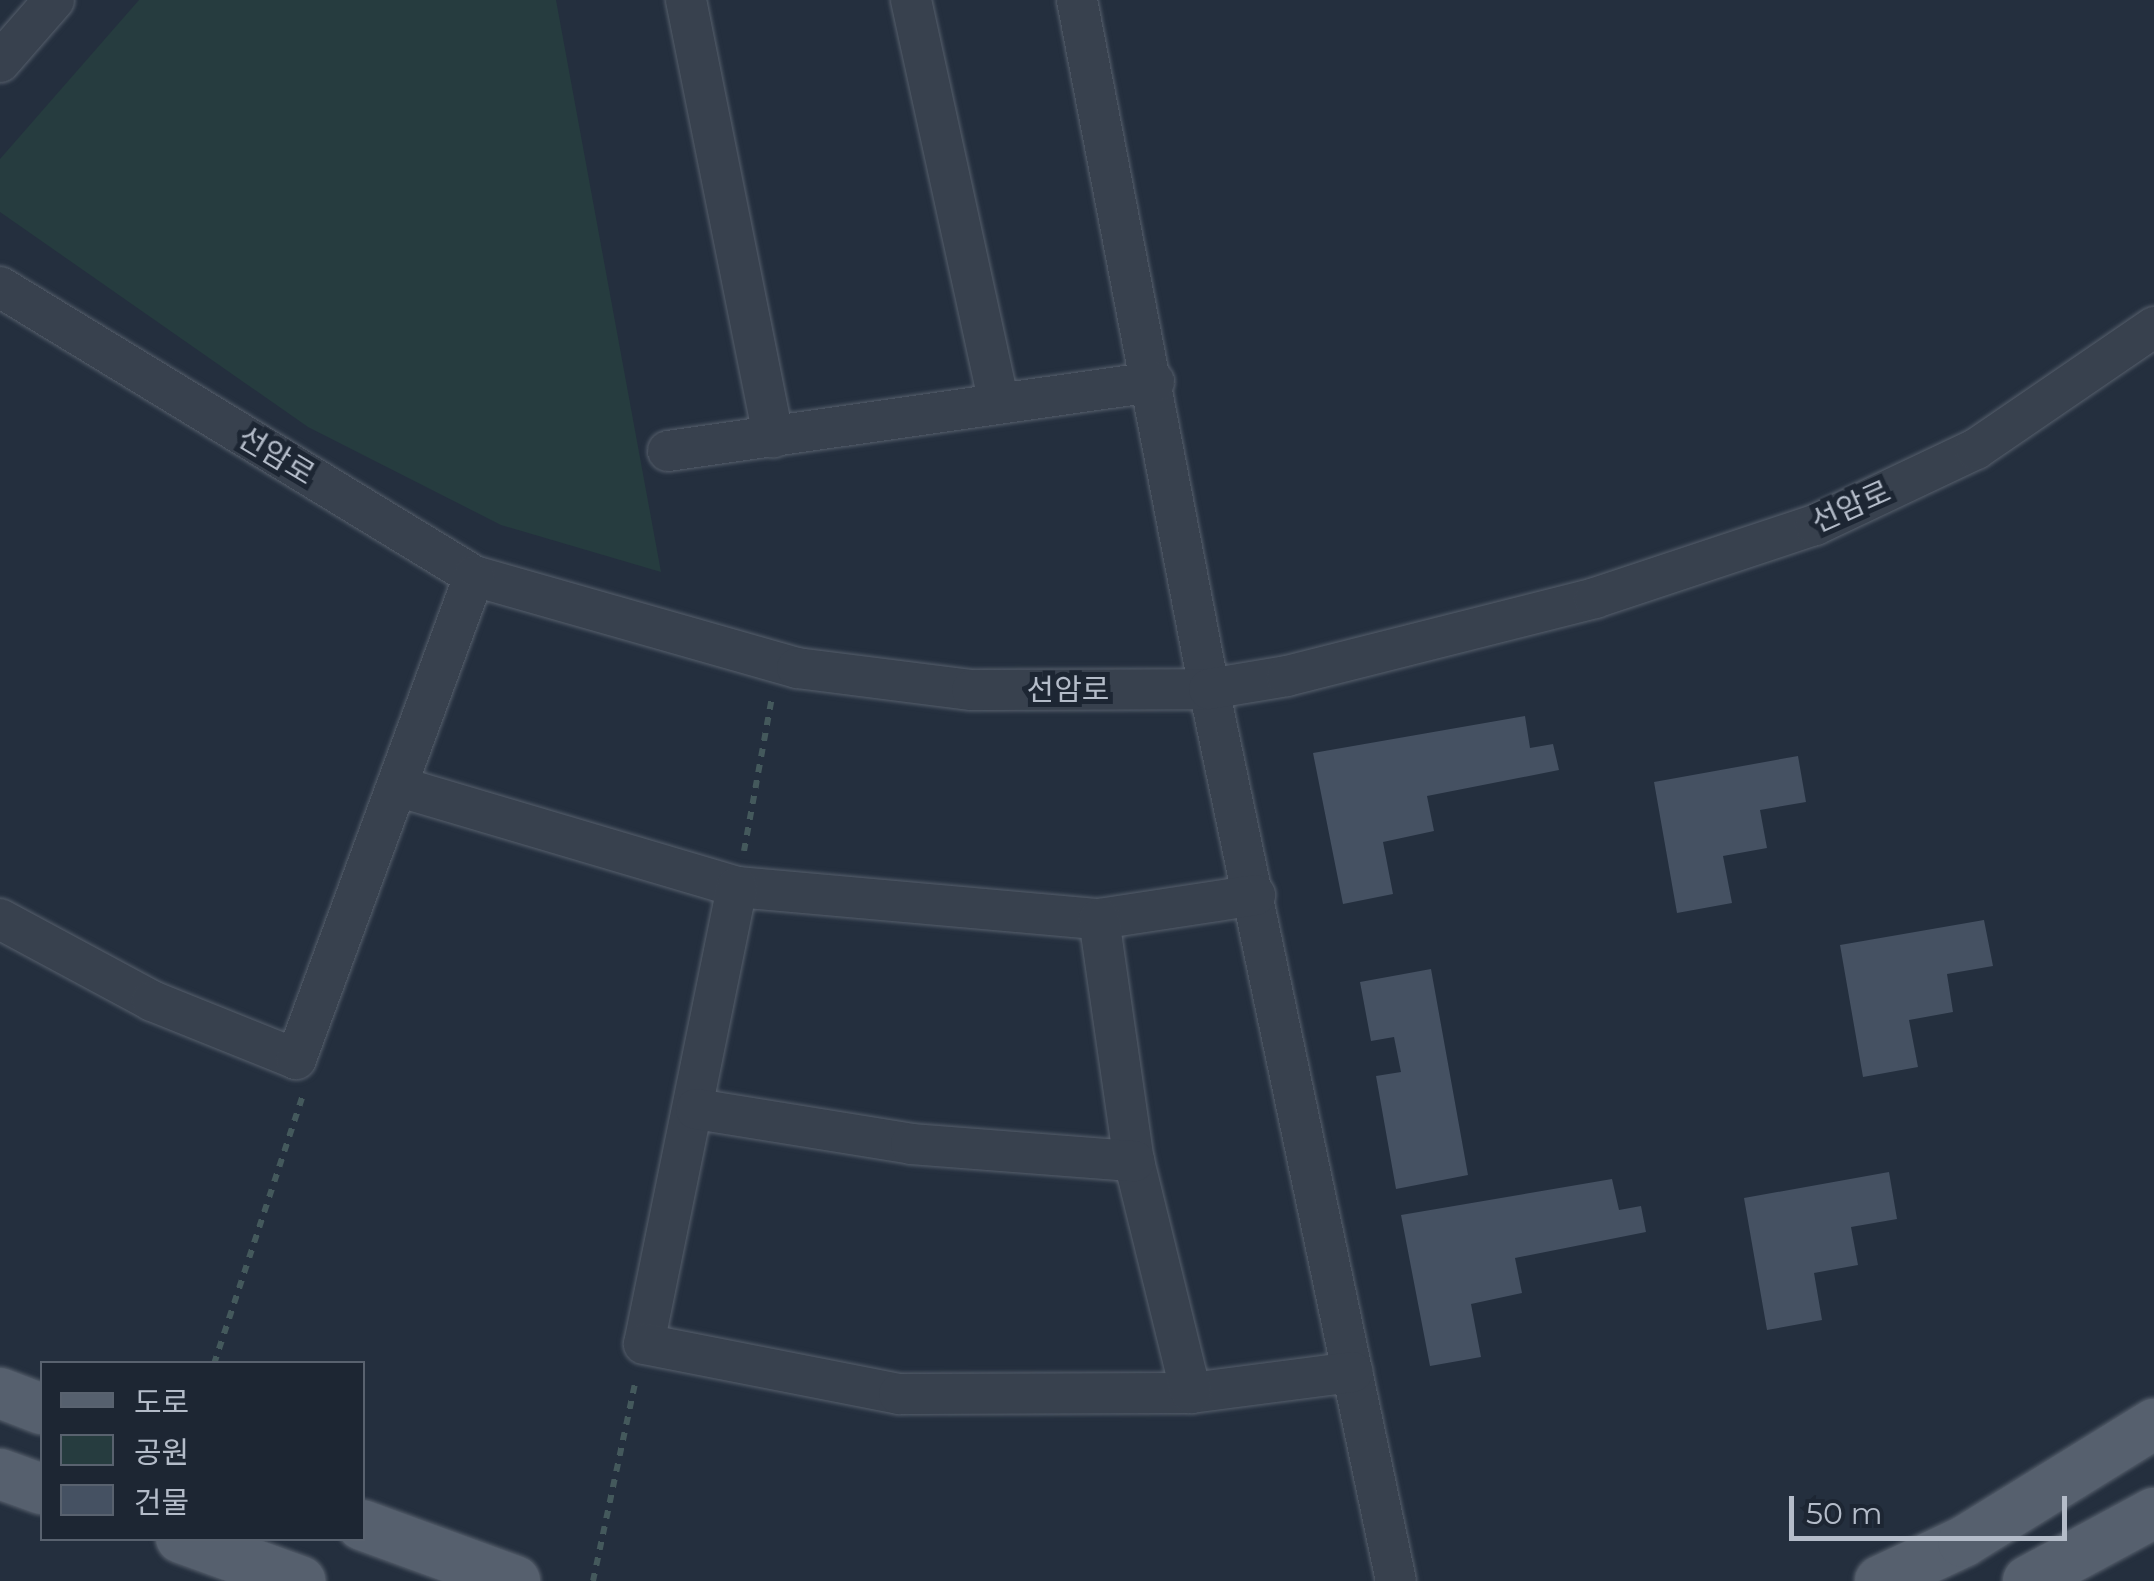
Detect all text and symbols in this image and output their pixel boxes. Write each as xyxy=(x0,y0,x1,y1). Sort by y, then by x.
street label: 선암로 xyxy=(231,419,321,493)
street label: 선암로 xyxy=(1806,474,1896,540)
street label: 선암로 xyxy=(1027,672,1109,708)
legend xyxy=(40,1361,365,1541)
text: 도로 xyxy=(134,1384,189,1421)
text: 공원 xyxy=(134,1434,189,1471)
scale bar xyxy=(1794,1476,2072,1538)
text: 건물 xyxy=(134,1484,189,1521)
text: 50 m xyxy=(1806,1495,1883,1532)

